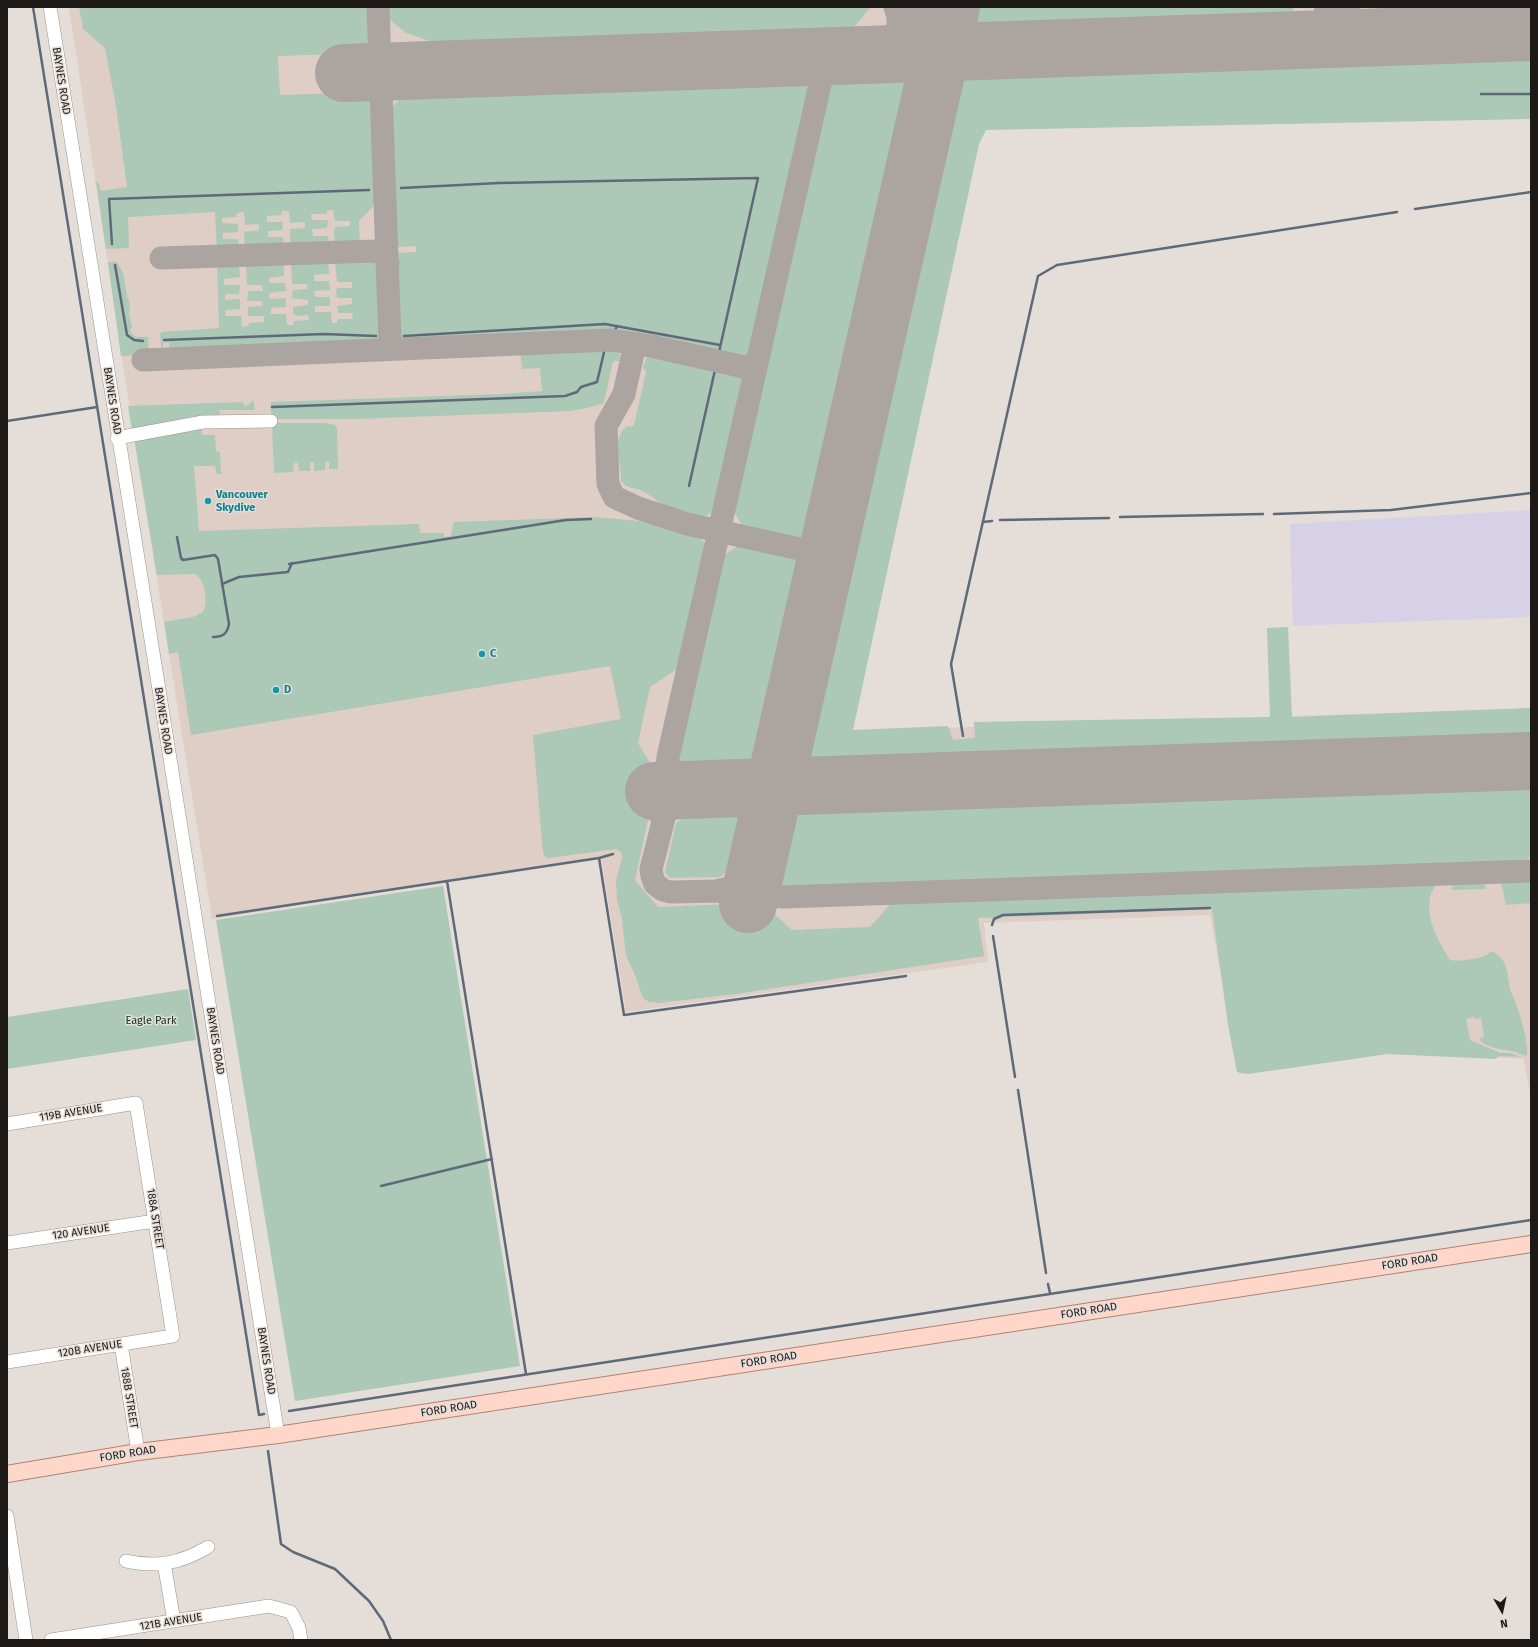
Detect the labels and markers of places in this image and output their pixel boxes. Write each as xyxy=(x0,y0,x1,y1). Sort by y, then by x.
place label: Vancouver Skydive xyxy=(216,488,268,514)
marker: Vancouver Skydive xyxy=(203,496,213,506)
place label: C xyxy=(490,647,496,661)
marker: C xyxy=(477,649,487,659)
place label: D xyxy=(284,683,291,697)
marker: D xyxy=(271,685,281,695)

